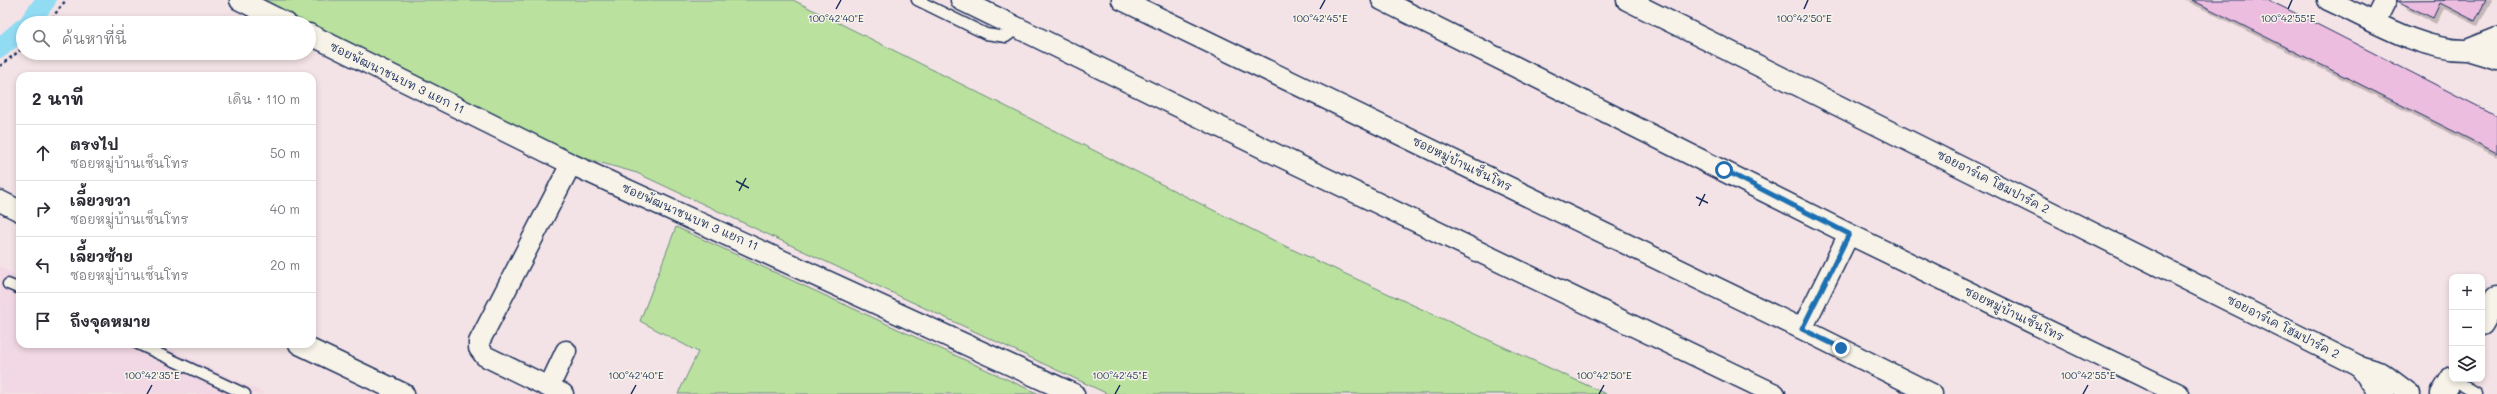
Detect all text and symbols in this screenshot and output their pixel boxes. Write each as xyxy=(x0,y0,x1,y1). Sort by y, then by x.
text: 100°42'40"E xyxy=(808,11,864,25)
text: 100°42'45"E xyxy=(1292,11,1348,25)
text: 100°42'50"E xyxy=(1776,11,1832,25)
text: 100°42'55"E xyxy=(2260,11,2316,25)
search box xyxy=(16,16,316,60)
icon: search xyxy=(30,27,52,49)
text: ค้นหาที่นี่ xyxy=(62,28,127,48)
street label: ซอยพัฒนาชนบท 3 แยก 11 xyxy=(327,37,467,117)
text: 2 นาที xyxy=(32,87,84,109)
text: เดิน · 110 m xyxy=(228,90,300,107)
street label: ซอยหมู่บ้านเซ็นโทร xyxy=(1409,132,1515,196)
text: ตรงไป xyxy=(70,134,119,154)
icon: ahead xyxy=(32,142,54,164)
text: 50 m xyxy=(270,144,300,161)
street label: ซอยอาร์เค โฮมปาร์ค 2 xyxy=(1934,146,2053,217)
text: ซอยหมู่บ้านเซ็นโทร xyxy=(70,154,188,171)
route start xyxy=(1715,161,1733,179)
street label: ซอยพัฒนาชนบท 3 แยก 11 xyxy=(620,179,761,253)
text: เลี้ยวขวา xyxy=(70,190,131,210)
icon: right xyxy=(32,198,54,220)
text: 40 m xyxy=(270,200,300,217)
text: ซอยหมู่บ้านเซ็นโทร xyxy=(70,210,188,227)
text: เลี้ยวซ้าย xyxy=(70,246,133,266)
icon: left xyxy=(32,254,54,276)
text: 20 m xyxy=(270,256,300,273)
text: ซอยหมู่บ้านเซ็นโทร xyxy=(70,266,188,283)
map controls xyxy=(2449,274,2485,382)
button: + xyxy=(2449,274,2485,310)
street label: ซอยหมู่บ้านเซ็นโทร xyxy=(1961,282,2067,346)
street label: ซอยอาร์เค โฮมปาร์ค 2 xyxy=(2224,291,2343,362)
icon: arrive xyxy=(32,310,54,332)
button: − xyxy=(2449,310,2485,346)
text: ถึงจุดหมาย xyxy=(70,311,150,331)
route end xyxy=(1832,339,1850,357)
button: layers xyxy=(2449,346,2485,382)
text: 100°42'35"E xyxy=(124,368,180,382)
text: 100°42'40"E xyxy=(608,368,664,382)
text: 100°42'45"E xyxy=(1092,368,1148,382)
text: 100°42'50"E xyxy=(1576,368,1632,382)
text: 100°42'55"E xyxy=(2060,368,2116,382)

